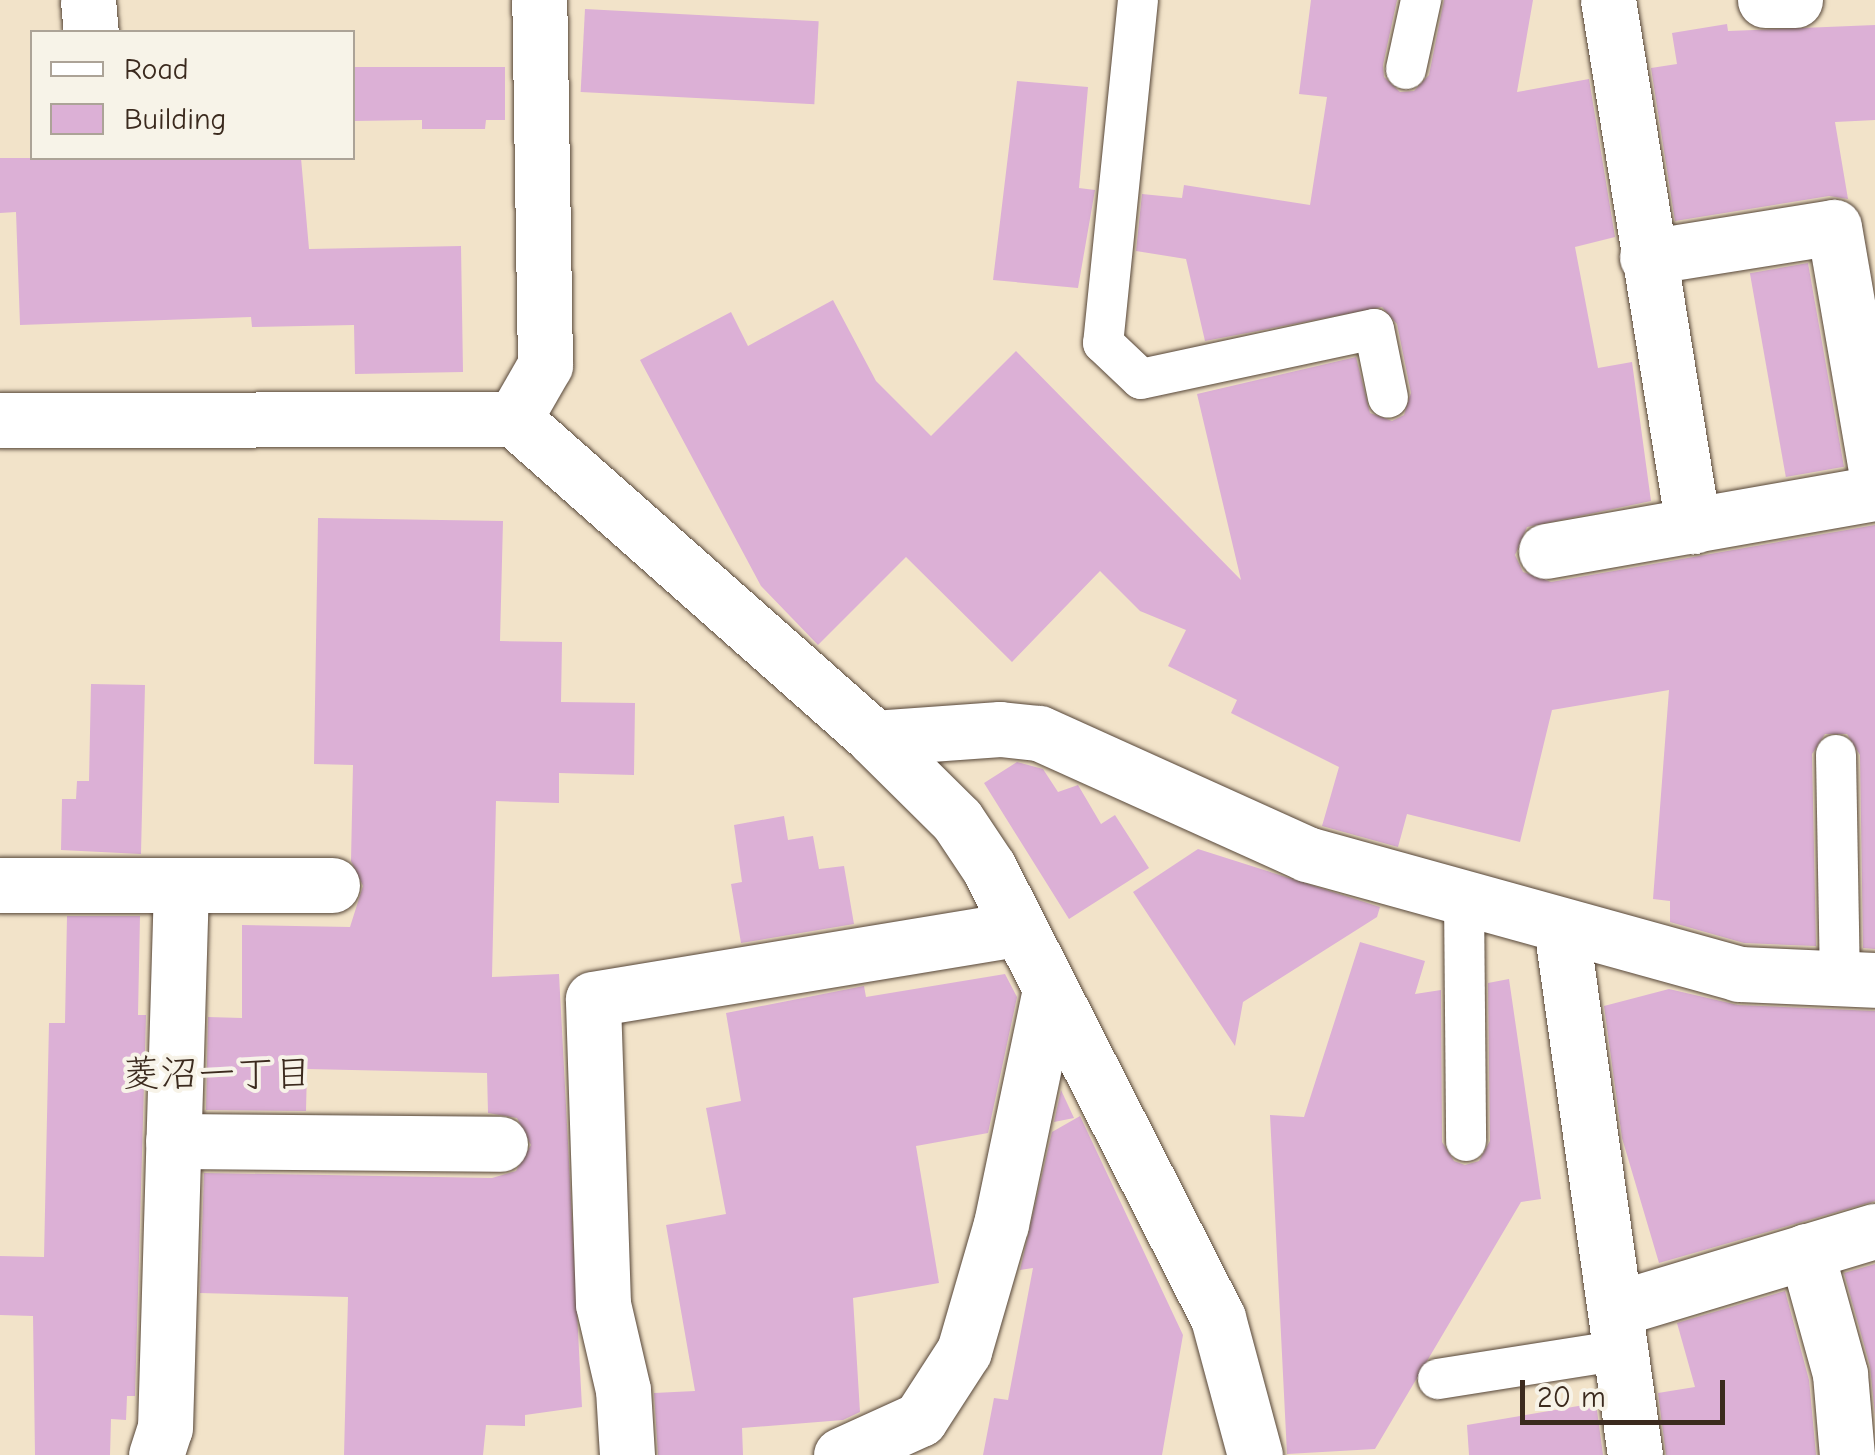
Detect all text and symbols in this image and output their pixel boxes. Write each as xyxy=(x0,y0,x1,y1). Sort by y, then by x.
legend xyxy=(30,30,355,160)
text: Road xyxy=(124,52,189,87)
text: Building xyxy=(124,102,227,137)
district label: 菱沼一丁目 xyxy=(122,1052,312,1098)
scale bar xyxy=(1525,1360,1730,1422)
text: 20 m xyxy=(1537,1380,1606,1415)

